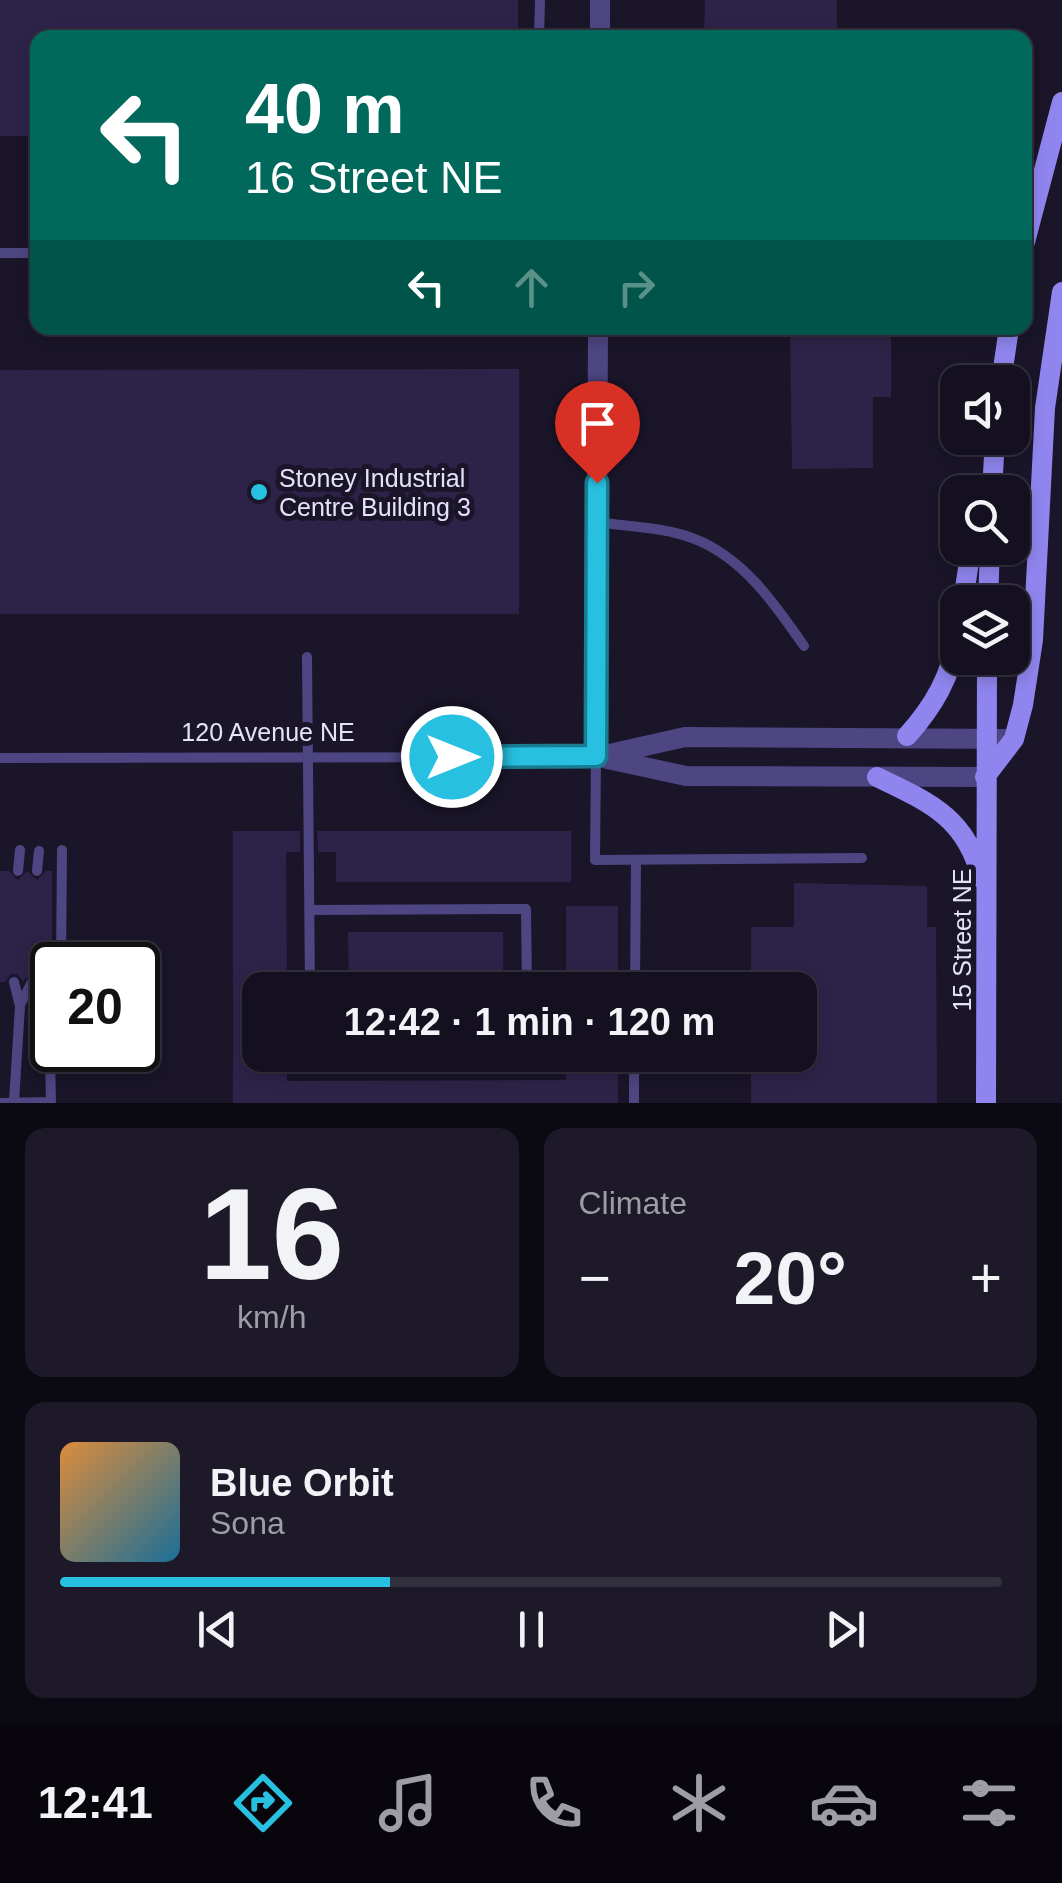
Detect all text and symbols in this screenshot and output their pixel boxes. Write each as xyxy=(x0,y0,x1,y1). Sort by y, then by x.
icon: left xyxy=(80,70,210,200)
text: 40 m xyxy=(245,70,405,148)
text: 16 Street NE xyxy=(245,152,503,203)
icon: left xyxy=(399,260,454,315)
icon: ahead xyxy=(504,260,559,315)
icon: right xyxy=(609,260,664,315)
map controls xyxy=(940,365,1030,675)
button: sound xyxy=(940,365,1030,455)
pin xyxy=(555,381,640,484)
icon: arrive xyxy=(570,396,625,451)
place label: Stoney Industrial Centre Building 3 xyxy=(279,464,471,521)
button: search xyxy=(940,475,1030,565)
marker: Stoney Industrial Centre Building 3 xyxy=(248,481,270,503)
button: layers xyxy=(940,585,1030,675)
position arrow xyxy=(400,705,504,809)
street label: 120 Avenue NE xyxy=(181,718,355,746)
street label: 15 Street NE xyxy=(948,868,976,1012)
speed limit sign: 20 xyxy=(30,942,160,1072)
text: 12:42 · 1 min · 120 m xyxy=(344,1001,715,1043)
text: 16 xyxy=(199,1161,344,1307)
text: Climate xyxy=(579,1185,687,1221)
text: 20° xyxy=(734,1236,847,1320)
text: − xyxy=(579,1247,611,1309)
text: + xyxy=(970,1247,1002,1309)
text: km/h xyxy=(237,1299,306,1335)
text: Blue Orbit xyxy=(210,1462,394,1504)
text: Sona xyxy=(210,1505,285,1541)
icon: previous xyxy=(190,1602,245,1657)
icon: pause xyxy=(504,1602,559,1657)
icon: next xyxy=(818,1602,873,1657)
icon: directions xyxy=(228,1768,298,1838)
icon: music xyxy=(373,1768,443,1838)
icon: phone xyxy=(519,1768,589,1838)
icon: climate xyxy=(664,1768,734,1838)
icon: car xyxy=(809,1768,879,1838)
icon: filters xyxy=(954,1768,1024,1838)
text: 12:41 xyxy=(38,1777,153,1828)

